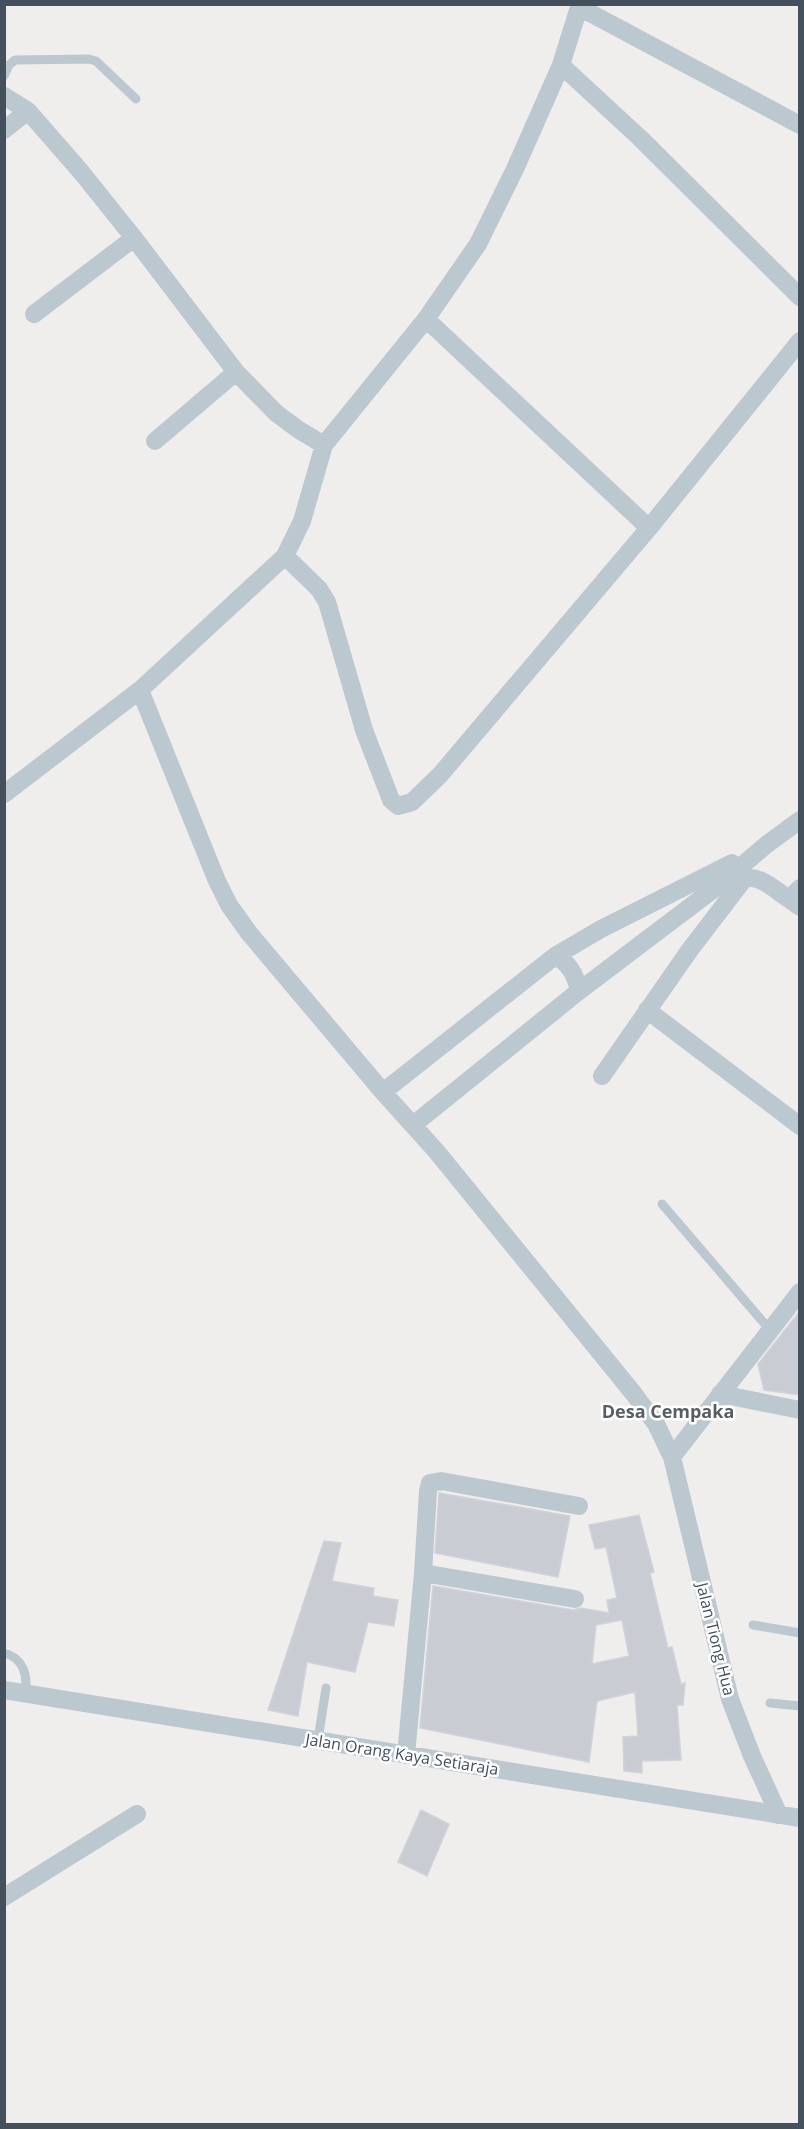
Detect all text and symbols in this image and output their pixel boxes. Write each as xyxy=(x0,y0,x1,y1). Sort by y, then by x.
district label: Desa Cempaka xyxy=(602,1399,734,1423)
street label: Jalan Tiong Hua xyxy=(691,1578,741,1698)
street label: Jalan Orang Kaya Setiaraja xyxy=(302,1728,500,1780)

